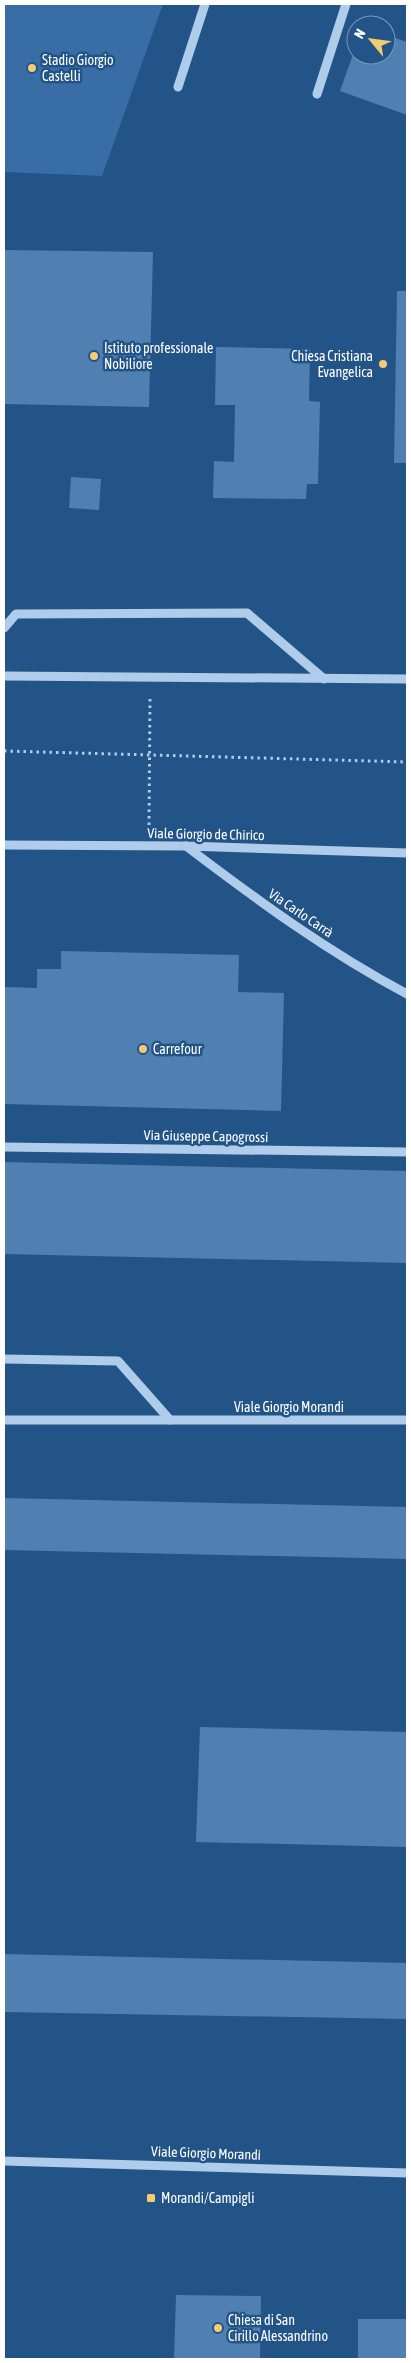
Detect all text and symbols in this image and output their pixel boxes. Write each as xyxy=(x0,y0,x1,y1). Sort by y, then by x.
north arrow xyxy=(346,15,396,65)
text: N xyxy=(351,26,369,41)
place label: Stadio Giorgio Castelli xyxy=(42,52,114,84)
marker: Stadio Giorgio Castelli xyxy=(26,62,38,74)
place label: Istituto professionale Nobiliore xyxy=(104,340,213,372)
place label: Chiesa Cristiana Evangelica xyxy=(291,348,373,380)
marker: Istituto professionale Nobiliore xyxy=(88,350,100,362)
marker: Chiesa Cristiana Evangelica xyxy=(377,358,389,370)
street label: Viale Giorgio de Chirico xyxy=(147,825,265,843)
street label: Via Carlo Carrà xyxy=(266,885,336,941)
place label: Carrefour xyxy=(153,1041,203,1057)
marker: Carrefour xyxy=(137,1043,149,1055)
street label: Via Giuseppe Capogrossi xyxy=(144,1127,268,1145)
street label: Viale Giorgio Morandi xyxy=(234,1399,344,1415)
street label: Viale Giorgio Morandi xyxy=(151,2143,261,2163)
place label: Morandi/Campigli xyxy=(161,2190,254,2206)
marker: Morandi/Campigli xyxy=(145,2192,157,2204)
place label: Chiesa di San Cirillo Alessandrino xyxy=(228,2312,328,2344)
marker: Chiesa di San Cirillo Alessandrino xyxy=(212,2322,224,2334)

